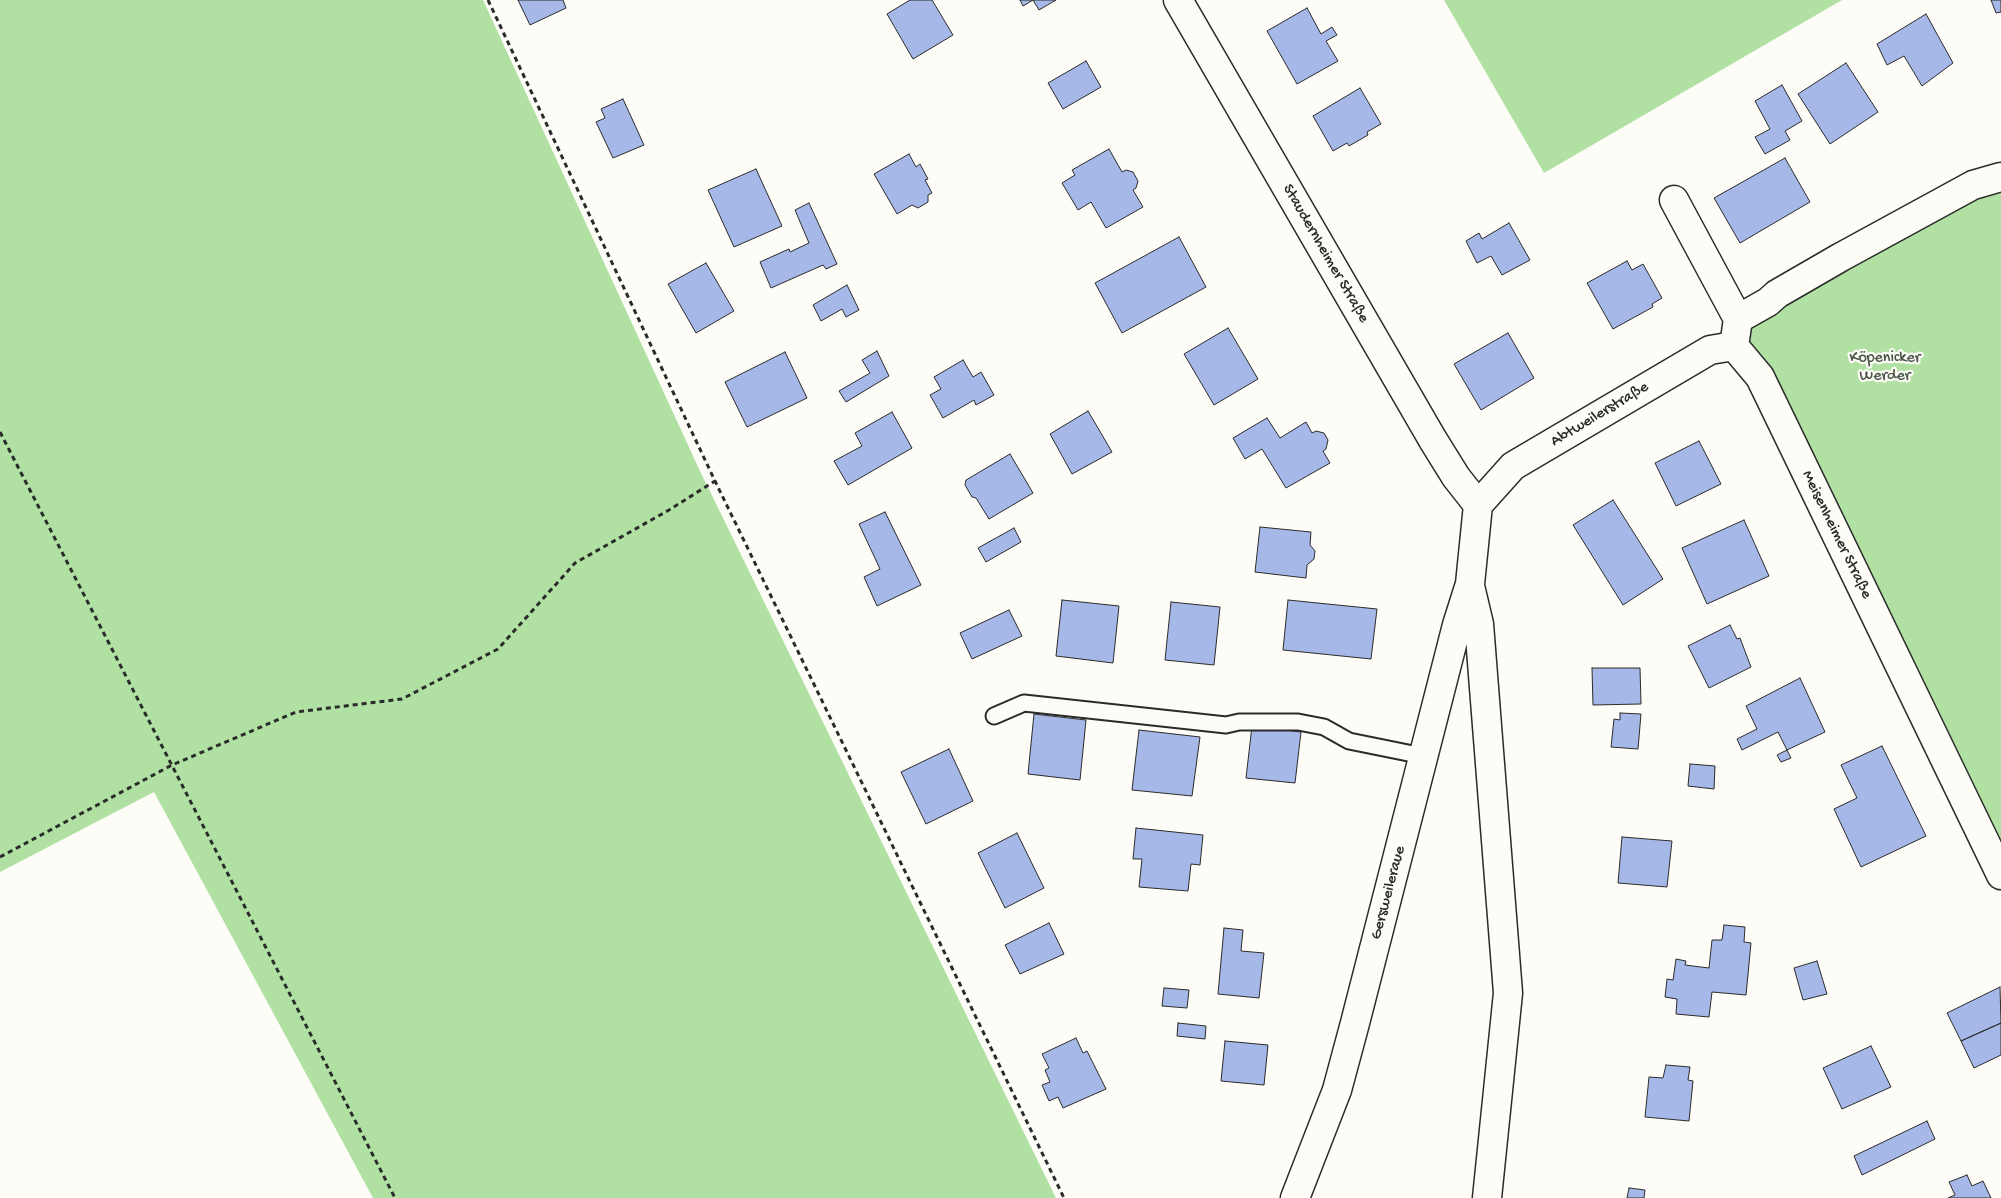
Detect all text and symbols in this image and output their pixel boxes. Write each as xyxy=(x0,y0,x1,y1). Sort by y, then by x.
street label: Staudernheimer Straße xyxy=(1277,181,1373,327)
park label: Köpenicker Werder xyxy=(1850,349,1920,387)
street label: Abtweilerstraße xyxy=(1548,378,1652,452)
street label: Meisenheimer Straße xyxy=(1797,468,1875,602)
street label: Gersweileraue xyxy=(1367,844,1411,942)

